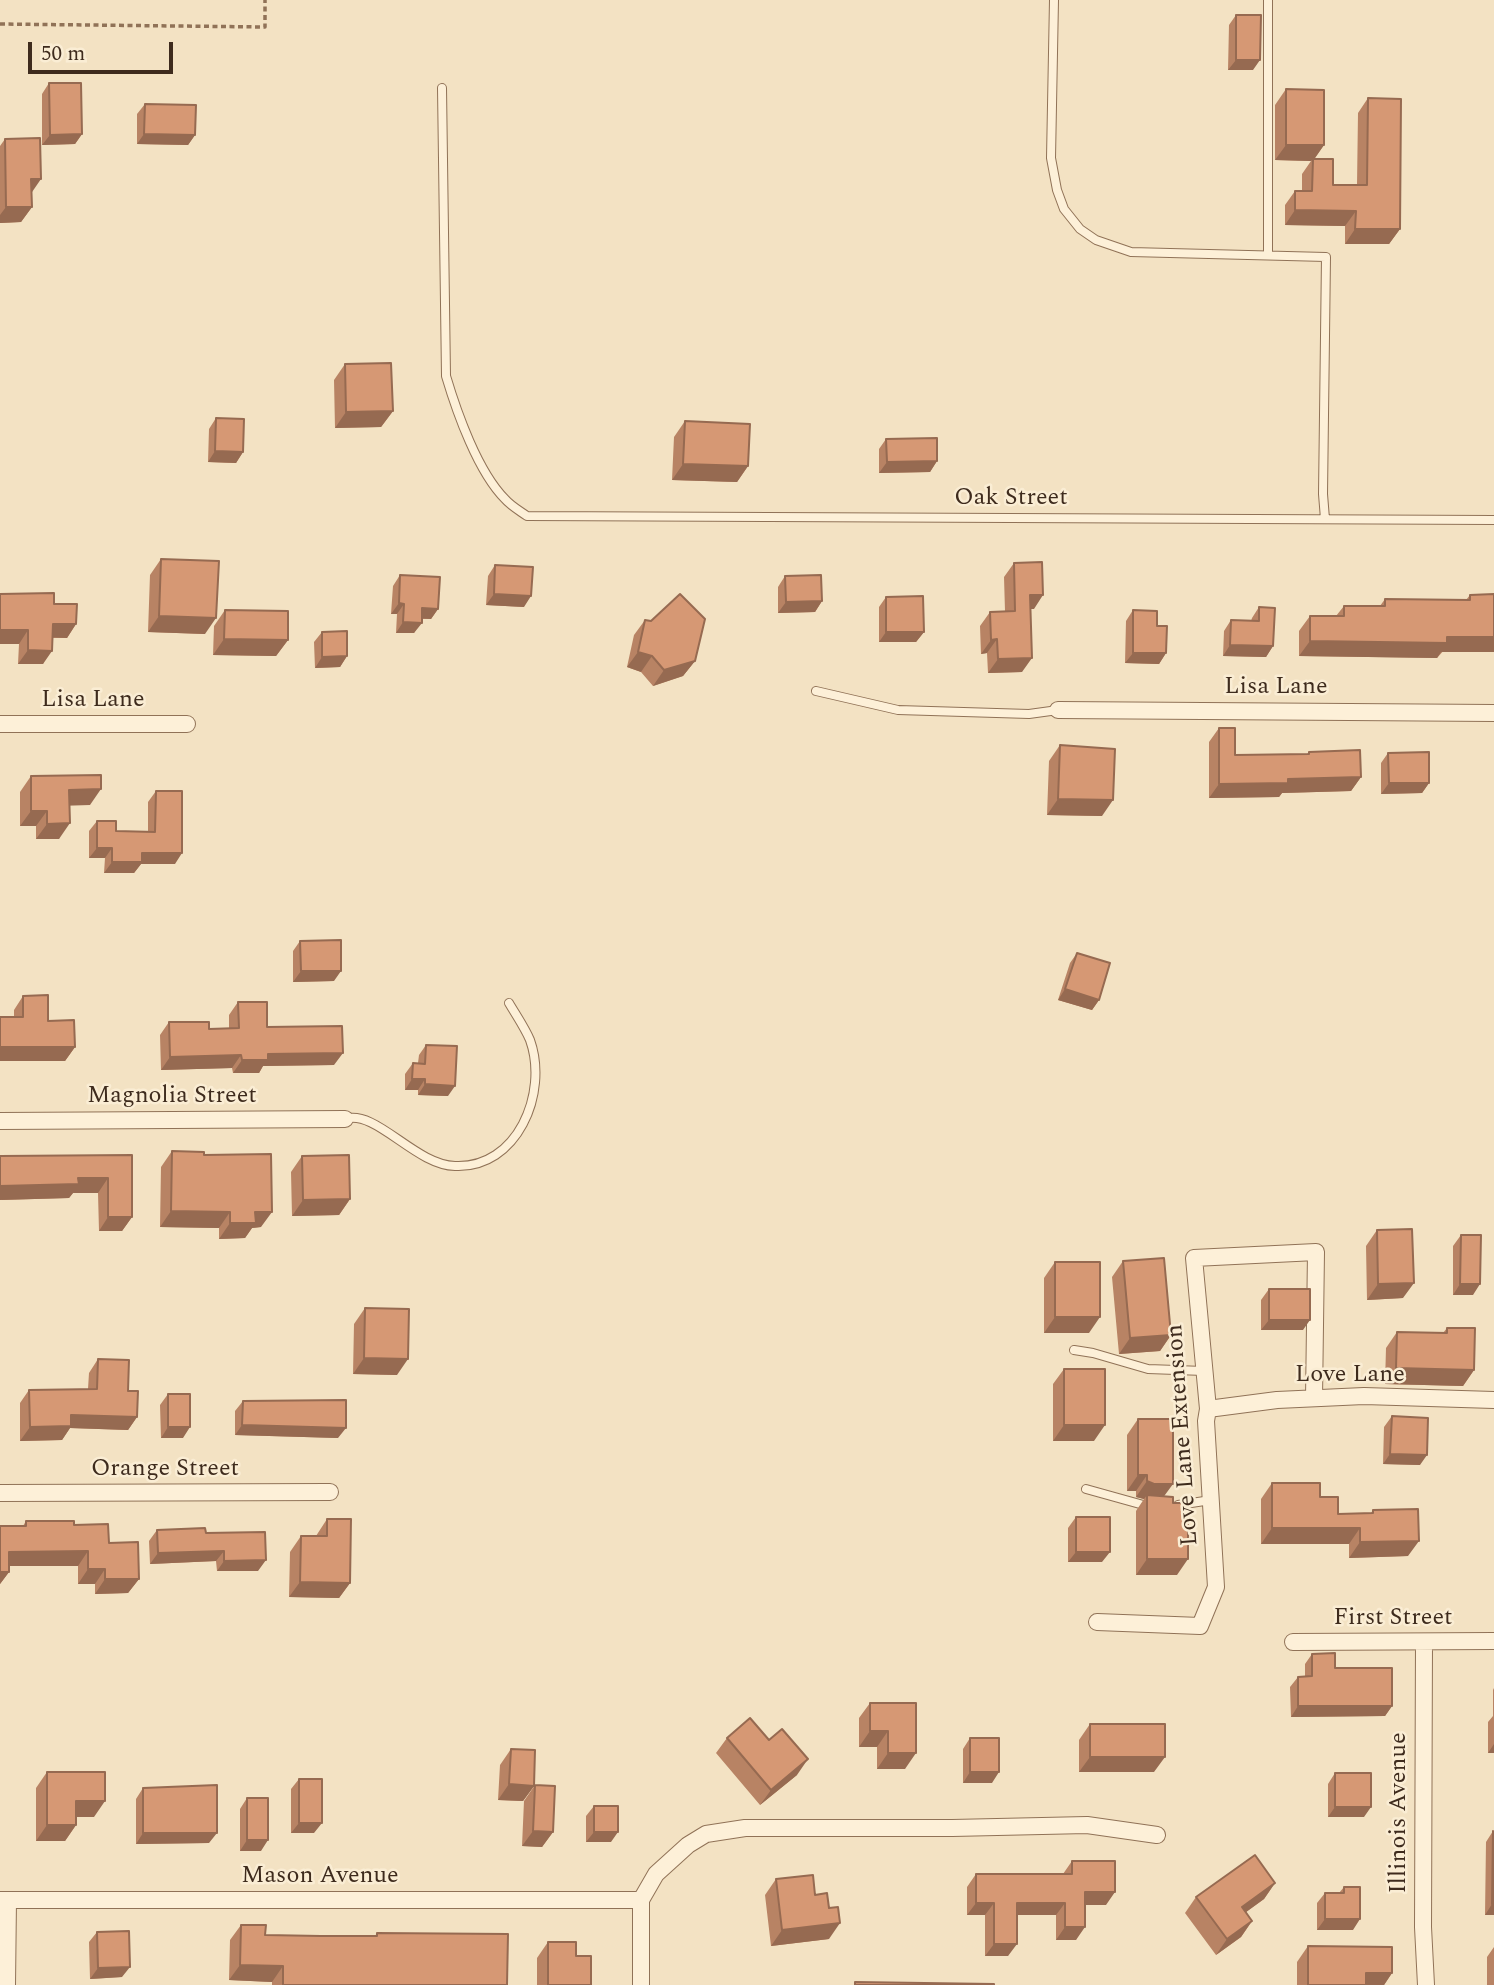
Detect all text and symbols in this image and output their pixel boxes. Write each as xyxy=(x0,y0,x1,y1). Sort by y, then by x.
scale bar xyxy=(32,28,177,72)
text: 50 m xyxy=(41,38,85,70)
street label: Oak Street xyxy=(954,485,1068,513)
street label: Lisa Lane xyxy=(1224,674,1328,702)
street label: Lisa Lane xyxy=(41,687,145,715)
street label: Magnolia Street xyxy=(87,1083,257,1111)
street label: Love Lane Extension xyxy=(1162,1323,1206,1547)
street label: Love Lane xyxy=(1295,1362,1405,1390)
street label: Orange Street xyxy=(91,1456,239,1484)
street label: First Street xyxy=(1333,1605,1453,1633)
street label: Illinois Avenue xyxy=(1386,1732,1414,1894)
street label: Mason Avenue xyxy=(241,1863,399,1891)

